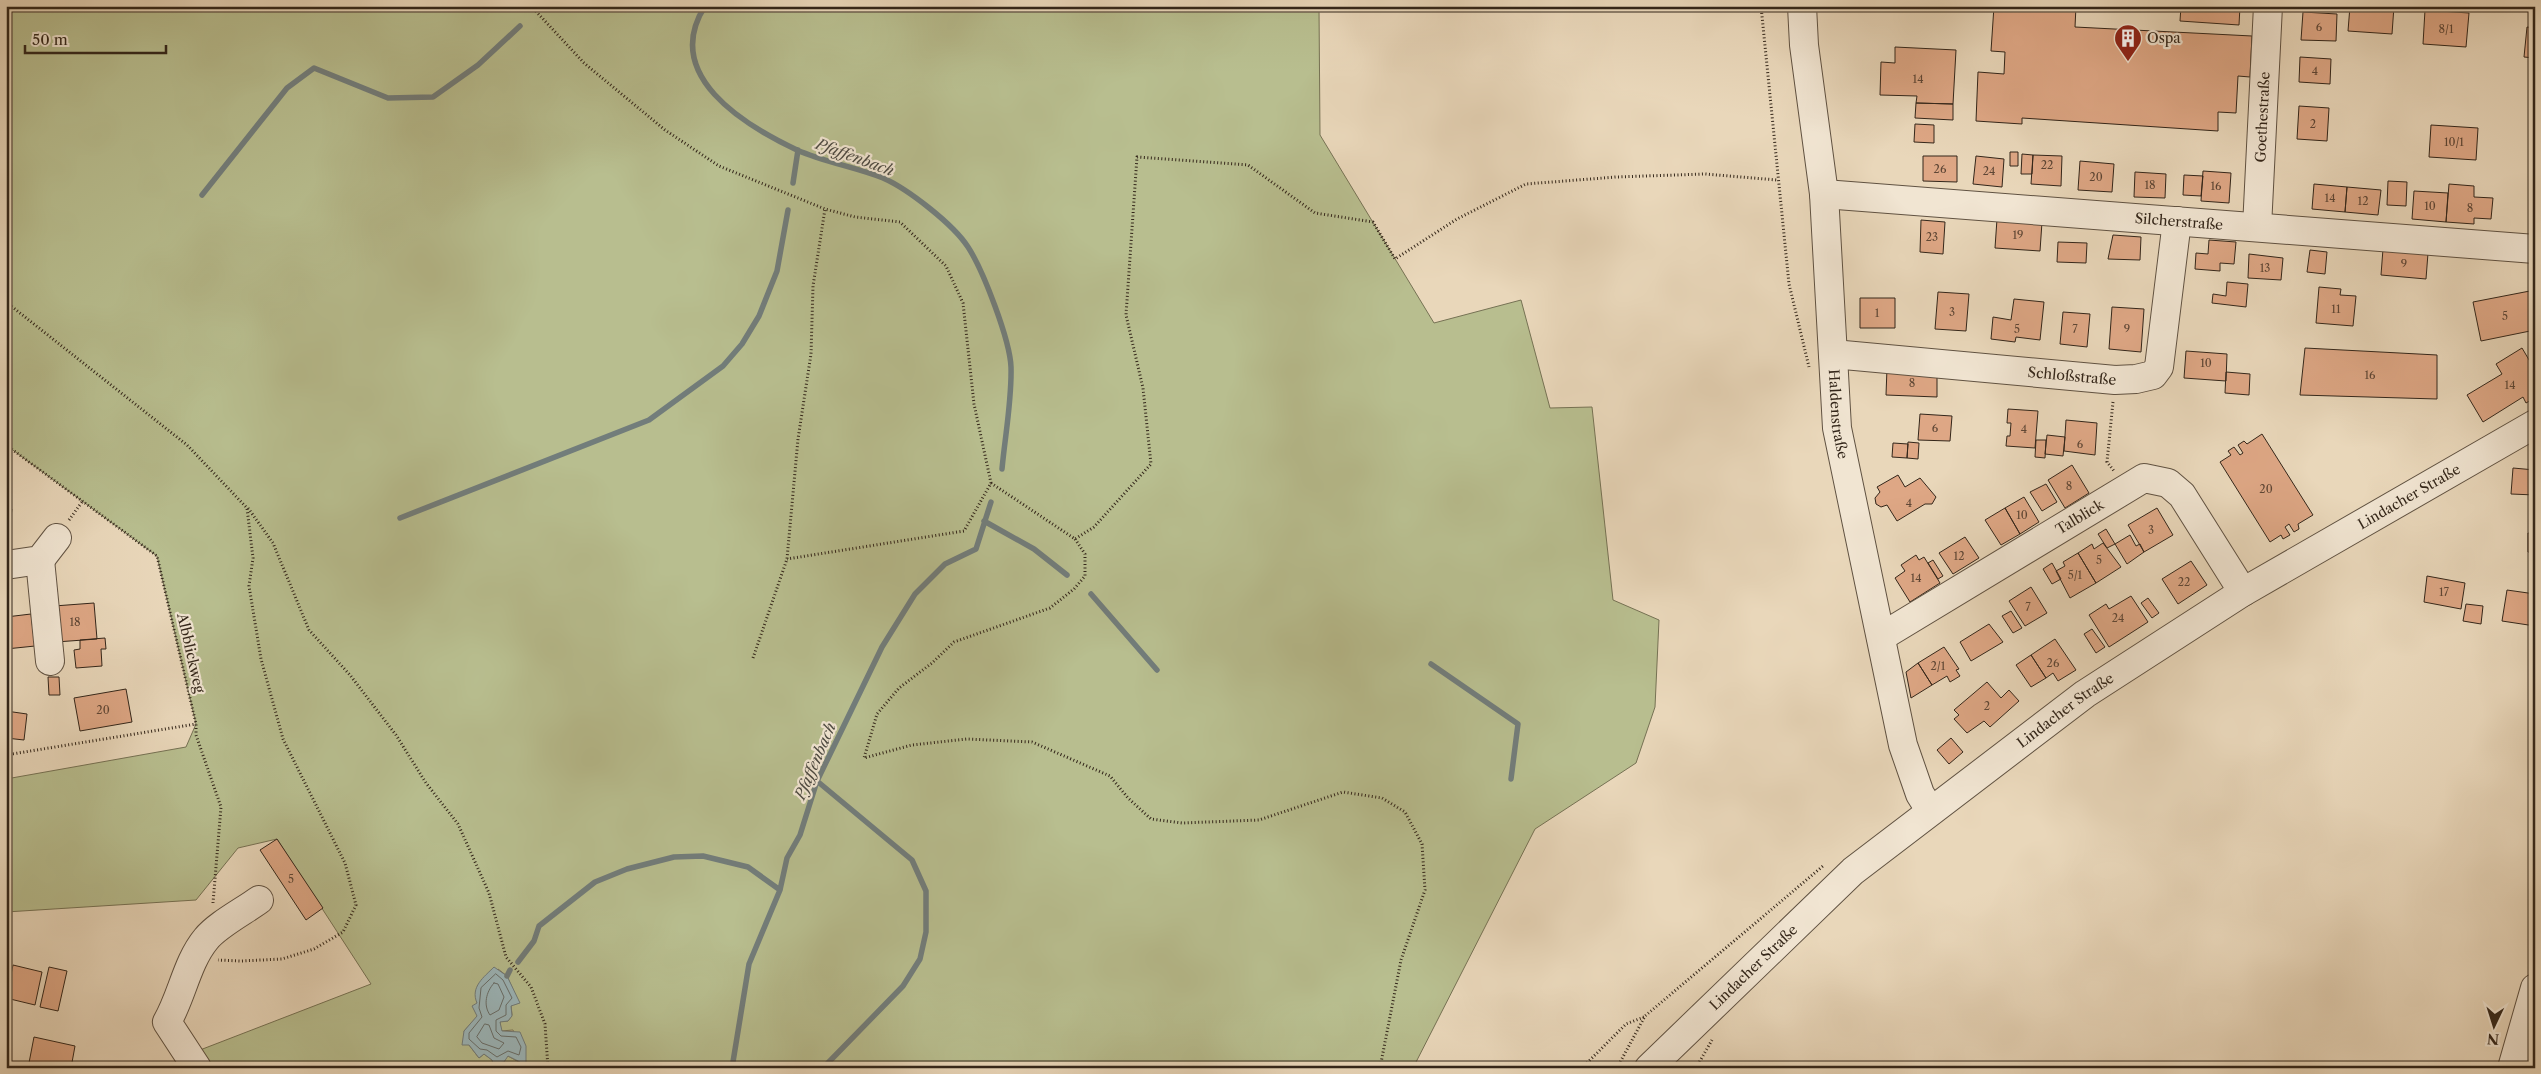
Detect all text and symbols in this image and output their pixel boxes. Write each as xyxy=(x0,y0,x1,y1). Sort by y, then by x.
house number: 6 xyxy=(2316,20,2323,34)
scale bar xyxy=(25,22,166,54)
house number: 8/1 xyxy=(2438,22,2454,36)
building icon: Ospa xyxy=(2113,23,2143,62)
place label: Ospa xyxy=(2147,29,2181,47)
text: 50 m xyxy=(32,30,68,49)
house number: 4 xyxy=(2312,64,2318,78)
street label: Goethestraße xyxy=(2251,71,2274,163)
house number: 14 xyxy=(1913,72,1923,86)
house number: 2 xyxy=(2310,117,2316,131)
water label: Pfaffenbach xyxy=(812,134,897,180)
house number: 10/1 xyxy=(2444,135,2464,149)
house number: 22 xyxy=(2041,158,2053,172)
house number: 26 xyxy=(1934,162,1947,176)
house number: 24 xyxy=(1983,164,1995,178)
house number: 20 xyxy=(2089,170,2103,184)
house number: 18 xyxy=(2144,178,2156,192)
house number: 16 xyxy=(2210,179,2222,193)
house number: 14 xyxy=(2325,191,2335,205)
house number: 12 xyxy=(2358,194,2368,208)
house number: 10 xyxy=(2424,199,2436,213)
house number: 8 xyxy=(2467,201,2473,215)
street label: Silcherstraße xyxy=(2134,209,2224,234)
house number: 19 xyxy=(2012,228,2024,242)
house number: 23 xyxy=(1926,230,1938,244)
house number: 9 xyxy=(2401,257,2407,271)
house number: 13 xyxy=(2260,261,2270,275)
house number: 11 xyxy=(2331,302,2341,316)
house number: 3 xyxy=(1949,305,1955,319)
house number: 1 xyxy=(1875,306,1880,320)
house number: 5 xyxy=(2502,309,2508,323)
house number: 5 xyxy=(2014,322,2020,336)
house number: 7 xyxy=(2072,322,2078,336)
house number: 9 xyxy=(2124,322,2130,336)
house number: 10 xyxy=(2200,356,2212,370)
street label: Schloßstraße xyxy=(2027,363,2117,389)
house number: 16 xyxy=(2364,368,2376,382)
street label: Haldenstraße xyxy=(1825,369,1852,461)
house number: 8 xyxy=(1909,376,1915,390)
house number: 14 xyxy=(2505,378,2515,392)
house number: 6 xyxy=(1932,421,1939,435)
house number: 4 xyxy=(2021,422,2027,436)
house number: 6 xyxy=(2077,437,2084,451)
street label: Lindacher Straße xyxy=(2354,460,2464,533)
house number: 8 xyxy=(2066,479,2072,493)
house number: 20 xyxy=(2259,482,2273,496)
street label: Talblick xyxy=(2052,495,2108,538)
house number: 4 xyxy=(1906,496,1912,510)
house number: 10 xyxy=(2016,508,2028,522)
house number: 3 xyxy=(2148,523,2154,537)
house number: 12 xyxy=(1954,549,1964,563)
house number: 5 xyxy=(2096,553,2102,567)
house number: 5/1 xyxy=(2068,568,2083,582)
house number: 14 xyxy=(1911,571,1921,585)
house number: 22 xyxy=(2178,575,2190,589)
house number: 17 xyxy=(2439,585,2450,599)
house number: 7 xyxy=(2025,600,2031,614)
street label: Albblickweg xyxy=(173,610,209,695)
house number: 24 xyxy=(2112,611,2124,625)
house number: 18 xyxy=(69,615,81,629)
house number: 26 xyxy=(2047,656,2060,670)
house number: 2/1 xyxy=(1931,659,1946,673)
street label: Lindacher Straße xyxy=(2013,669,2117,752)
house number: 2 xyxy=(1984,699,1990,713)
house number: 20 xyxy=(96,703,110,717)
water label: Pfaffenbach xyxy=(790,720,840,803)
house number: 5 xyxy=(288,872,294,886)
street label: Lindacher Straße xyxy=(1705,921,1801,1014)
north arrow xyxy=(2468,1002,2518,1052)
text: N xyxy=(2486,1030,2500,1048)

